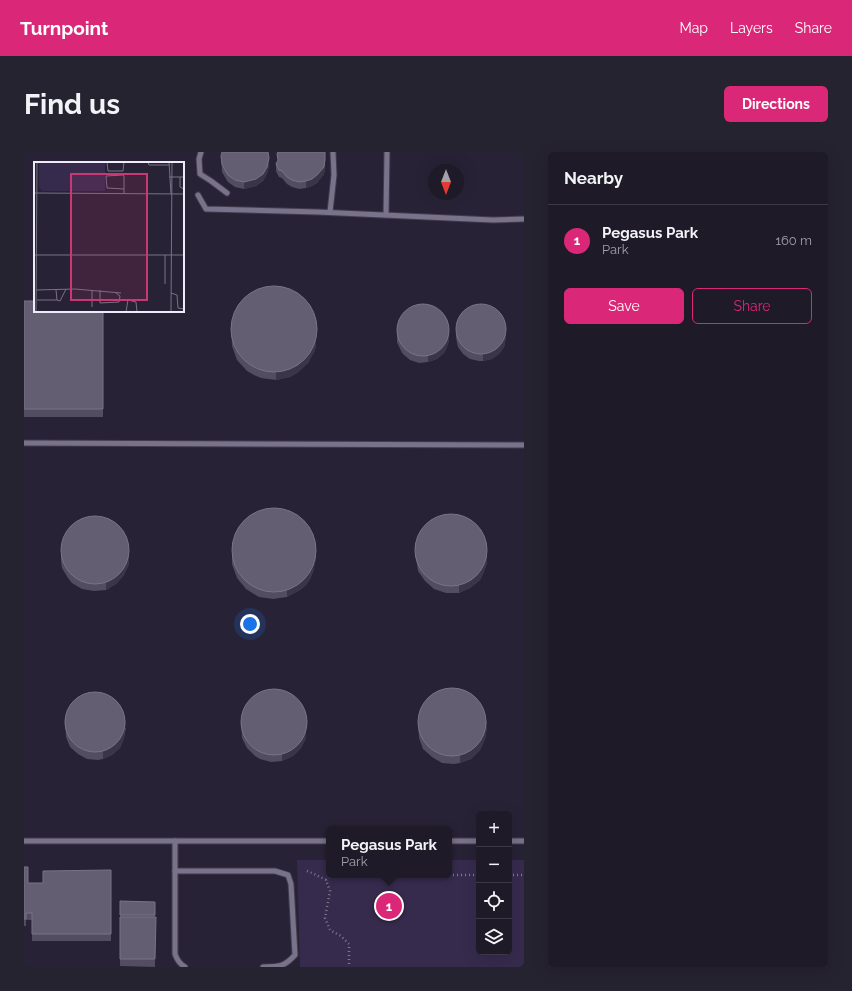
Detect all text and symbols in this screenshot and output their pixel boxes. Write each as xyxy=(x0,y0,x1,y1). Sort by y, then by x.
text: Turnpoint xyxy=(20,17,108,39)
text: Map xyxy=(680,20,708,36)
text: Layers xyxy=(730,20,773,36)
text: Share xyxy=(795,20,832,36)
button: Directions xyxy=(724,86,828,122)
text: Find us xyxy=(24,88,120,121)
inset map xyxy=(34,162,184,312)
north arrow xyxy=(428,164,464,200)
text: Nearby xyxy=(564,168,623,188)
text: Pegasus Park xyxy=(602,224,698,242)
text: 1 xyxy=(574,233,580,248)
text: 160 m xyxy=(775,233,812,248)
text: Park xyxy=(602,242,629,257)
button: Save xyxy=(564,288,684,324)
button: Share xyxy=(692,288,812,324)
your location xyxy=(240,614,260,634)
map controls xyxy=(476,811,512,955)
button: + xyxy=(476,811,512,847)
popup xyxy=(326,826,452,878)
text: Pegasus Park xyxy=(341,836,437,854)
button: − xyxy=(476,847,512,883)
text: Park xyxy=(341,854,368,869)
button: locate xyxy=(476,883,512,919)
pin: 1 xyxy=(376,891,402,921)
button: layers xyxy=(476,919,512,955)

